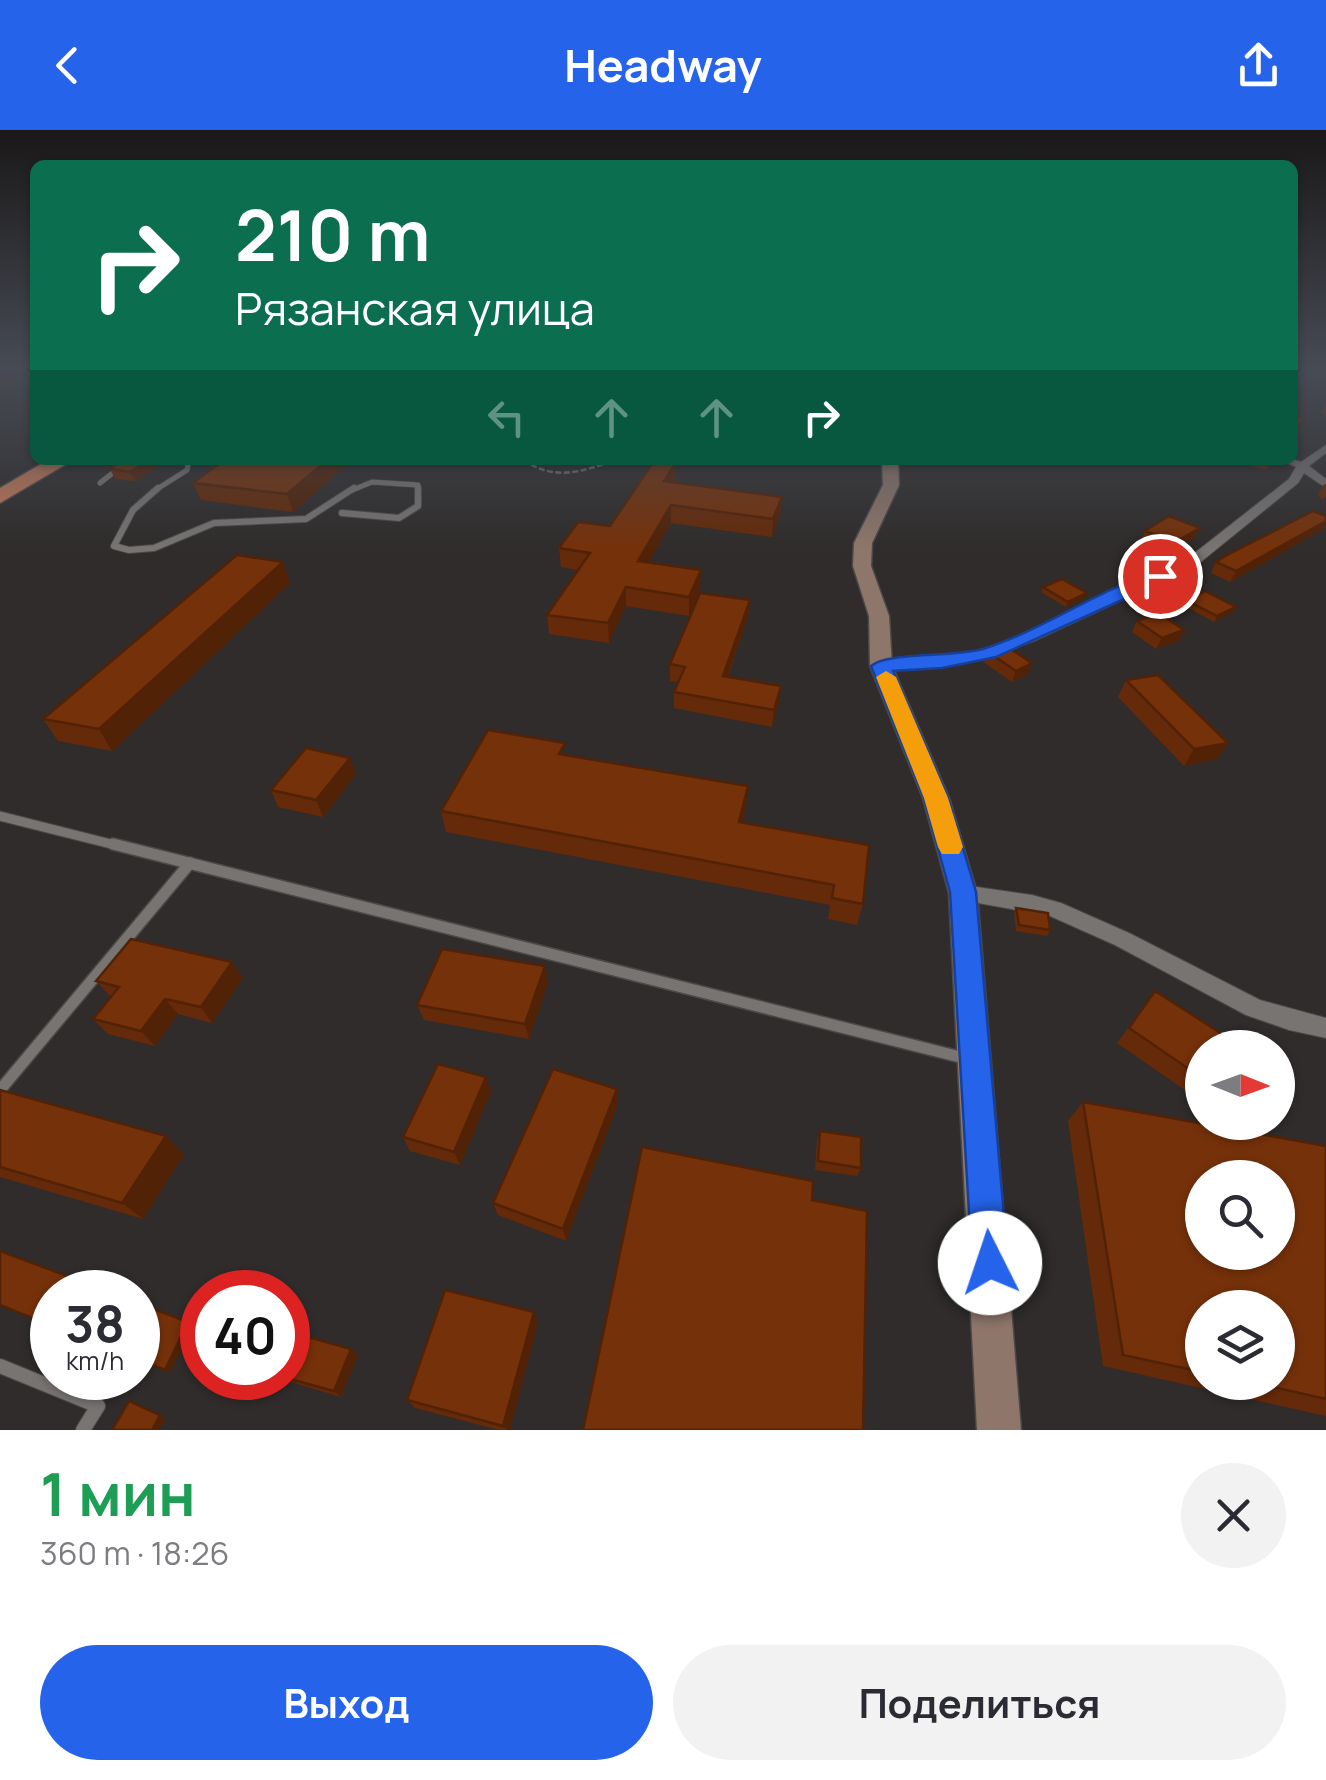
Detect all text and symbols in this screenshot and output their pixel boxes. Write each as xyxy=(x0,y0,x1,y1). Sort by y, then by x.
text: Headway xyxy=(564,34,762,96)
icon: back xyxy=(40,38,95,93)
icon: share xyxy=(1231,38,1286,93)
text: 210 m xyxy=(235,186,430,282)
icon: right xyxy=(70,200,200,330)
text: Рязанская улица xyxy=(235,277,595,339)
icon: left xyxy=(479,390,534,445)
icon: ahead xyxy=(584,390,639,445)
icon: ahead xyxy=(689,390,744,445)
icon: right xyxy=(794,390,849,445)
pin xyxy=(1118,534,1203,619)
icon: arrive xyxy=(1133,549,1188,604)
north arrow xyxy=(1185,1030,1295,1140)
map controls xyxy=(1185,1030,1295,1400)
button: search xyxy=(1185,1160,1295,1270)
position arrow xyxy=(938,1211,1042,1315)
speed limit sign: 40 xyxy=(180,1270,310,1400)
text: 38 xyxy=(65,1289,125,1357)
button: layers xyxy=(1185,1290,1295,1400)
text: km/h xyxy=(66,1343,124,1378)
text: 1 мин xyxy=(40,1452,196,1534)
button: close xyxy=(1181,1463,1286,1568)
text: 360 m · 18:26 xyxy=(40,1531,229,1575)
button: Выход xyxy=(40,1645,653,1760)
button: Поделиться xyxy=(673,1645,1286,1760)

